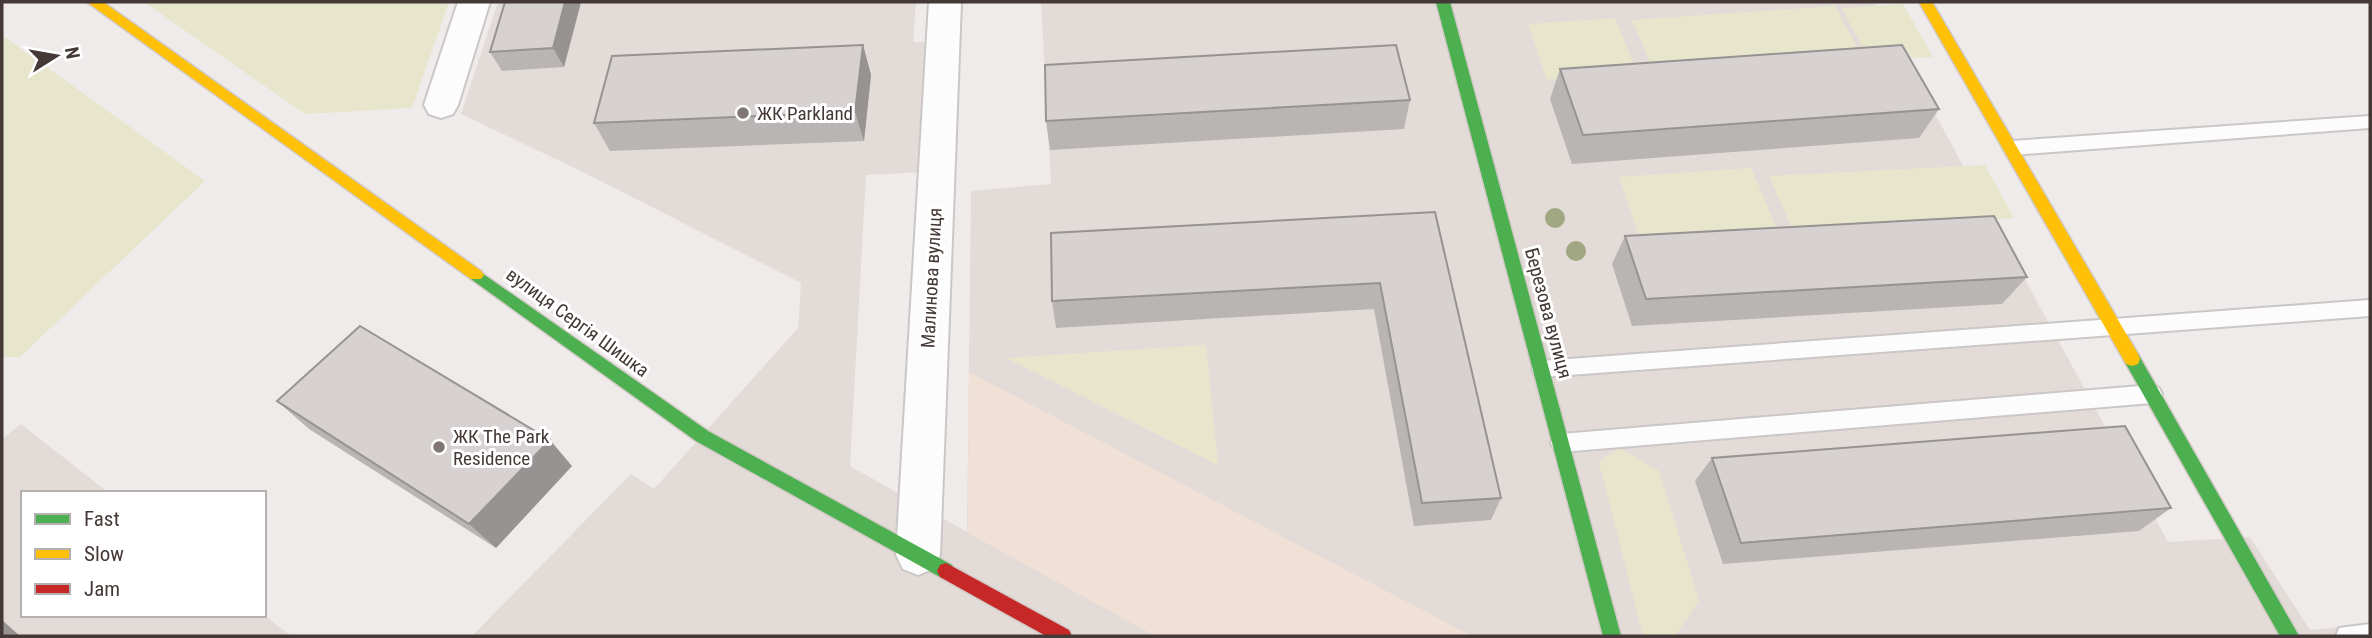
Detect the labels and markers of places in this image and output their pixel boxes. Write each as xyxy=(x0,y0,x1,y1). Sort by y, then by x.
place label: ЖК Parkland xyxy=(757,102,853,125)
marker: ЖК Parkland xyxy=(735,105,751,121)
place label: ЖК The Park Residence xyxy=(453,425,550,470)
marker: ЖК The Park Residence xyxy=(431,439,447,455)

